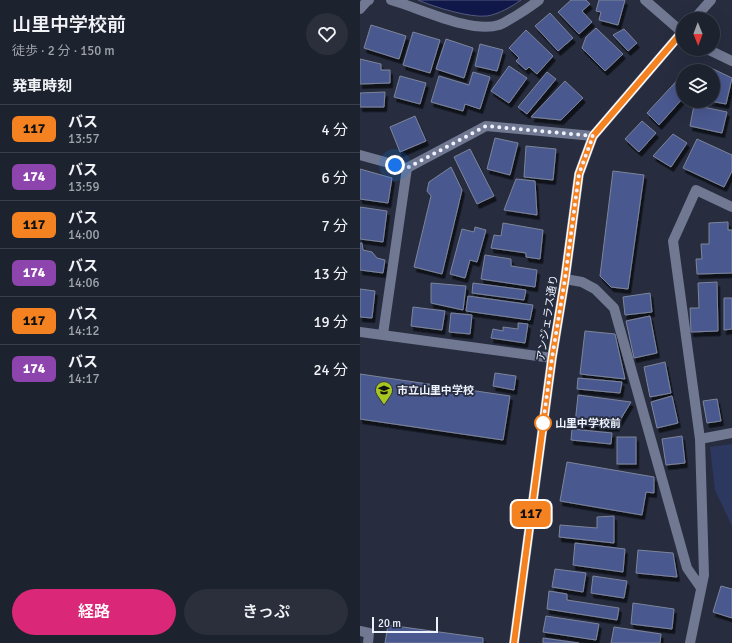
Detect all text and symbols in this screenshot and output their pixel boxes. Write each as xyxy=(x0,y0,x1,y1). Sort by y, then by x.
north arrow xyxy=(676,12,720,56)
map controls xyxy=(676,12,720,108)
text: 山里中学校前 xyxy=(12,13,126,37)
button: heart xyxy=(306,13,348,55)
text: 徒歩 · 2 分 · 150 m xyxy=(12,43,115,59)
button: layers xyxy=(676,64,720,108)
text: 発車時刻 xyxy=(12,77,72,95)
text: バス xyxy=(68,113,98,131)
text: 117 xyxy=(23,120,45,137)
text: 4 分 xyxy=(322,121,348,139)
text: 13:57 xyxy=(68,131,100,147)
your location xyxy=(385,155,405,175)
text: バス xyxy=(68,161,98,179)
text: 174 xyxy=(23,168,45,185)
text: 6 分 xyxy=(322,169,348,187)
text: 13:59 xyxy=(68,179,100,195)
text: バス xyxy=(68,209,98,227)
text: 117 xyxy=(23,216,45,233)
text: 7 分 xyxy=(322,217,348,235)
text: 14:00 xyxy=(68,227,100,243)
text: バス xyxy=(68,257,98,275)
text: 174 xyxy=(23,264,45,281)
text: 13 分 xyxy=(314,265,348,283)
street label: アンジェラス通り xyxy=(534,274,561,362)
text: 14:06 xyxy=(68,275,100,291)
text: バス xyxy=(68,305,98,323)
text: 117 xyxy=(23,312,45,329)
text: 19 分 xyxy=(314,313,348,331)
text: 14:12 xyxy=(68,323,100,339)
text: バス xyxy=(68,353,98,371)
text: 174 xyxy=(23,360,45,377)
text: 24 分 xyxy=(314,361,348,379)
text: 14:17 xyxy=(68,371,100,387)
school or university icon: 市立山里中学校 xyxy=(374,380,394,405)
place label: 市立山里中学校 xyxy=(397,384,474,397)
marker: 山里中学校前 xyxy=(534,414,552,432)
place label: 山里中学校前 xyxy=(555,417,621,430)
line badge: 117 xyxy=(508,501,554,527)
text: 117 xyxy=(520,505,542,522)
button: 経路 xyxy=(12,589,176,635)
button: きっぷ xyxy=(184,589,348,635)
scale bar xyxy=(372,615,438,634)
text: 20 m xyxy=(378,617,401,630)

